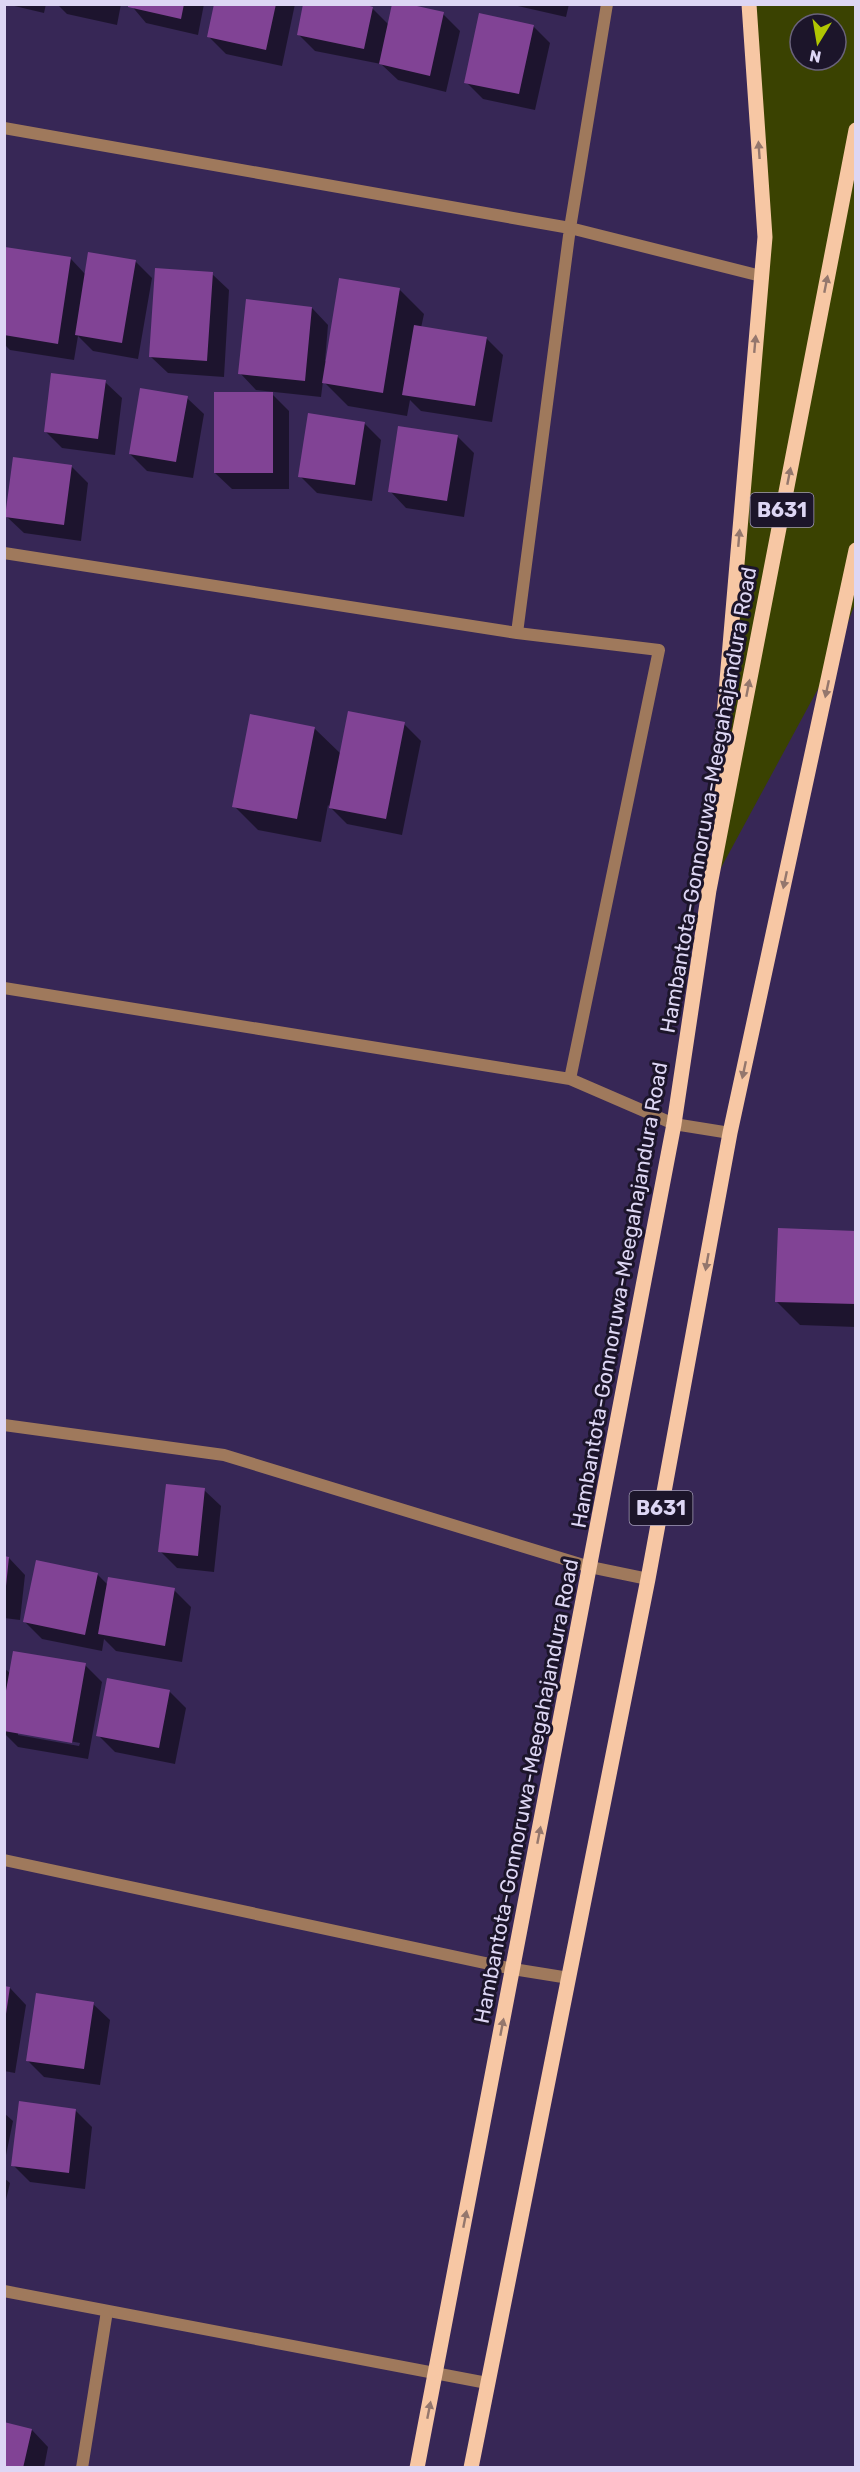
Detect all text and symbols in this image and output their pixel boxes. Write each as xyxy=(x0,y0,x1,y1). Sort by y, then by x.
north arrow xyxy=(788,12,848,72)
text: N xyxy=(808,46,823,67)
one-way arrow xyxy=(754,140,764,159)
one-way arrow xyxy=(822,274,831,293)
one-way arrow xyxy=(751,334,760,353)
one-way arrow xyxy=(785,466,794,485)
road number: B631 xyxy=(750,493,814,527)
one-way arrow xyxy=(734,529,744,548)
street label: Hambantota-Gonnoruwa-Meegahajandura Road xyxy=(655,565,761,1035)
one-way arrow xyxy=(744,678,753,697)
one-way arrow xyxy=(821,680,831,698)
one-way arrow xyxy=(780,870,790,889)
street label: Hambantota-Gonnoruwa-Meegahajandura Road xyxy=(566,1060,672,1530)
one-way arrow xyxy=(739,1061,748,1080)
one-way arrow xyxy=(702,1252,711,1271)
road number: B631 xyxy=(630,1491,692,1525)
street label: Hambantota-Gonnoruwa-Meegahajandura Road xyxy=(469,1557,583,2025)
one-way arrow xyxy=(534,1826,543,1845)
one-way arrow xyxy=(498,2017,507,2036)
one-way arrow xyxy=(461,2209,470,2228)
one-way arrow xyxy=(425,2400,434,2419)

